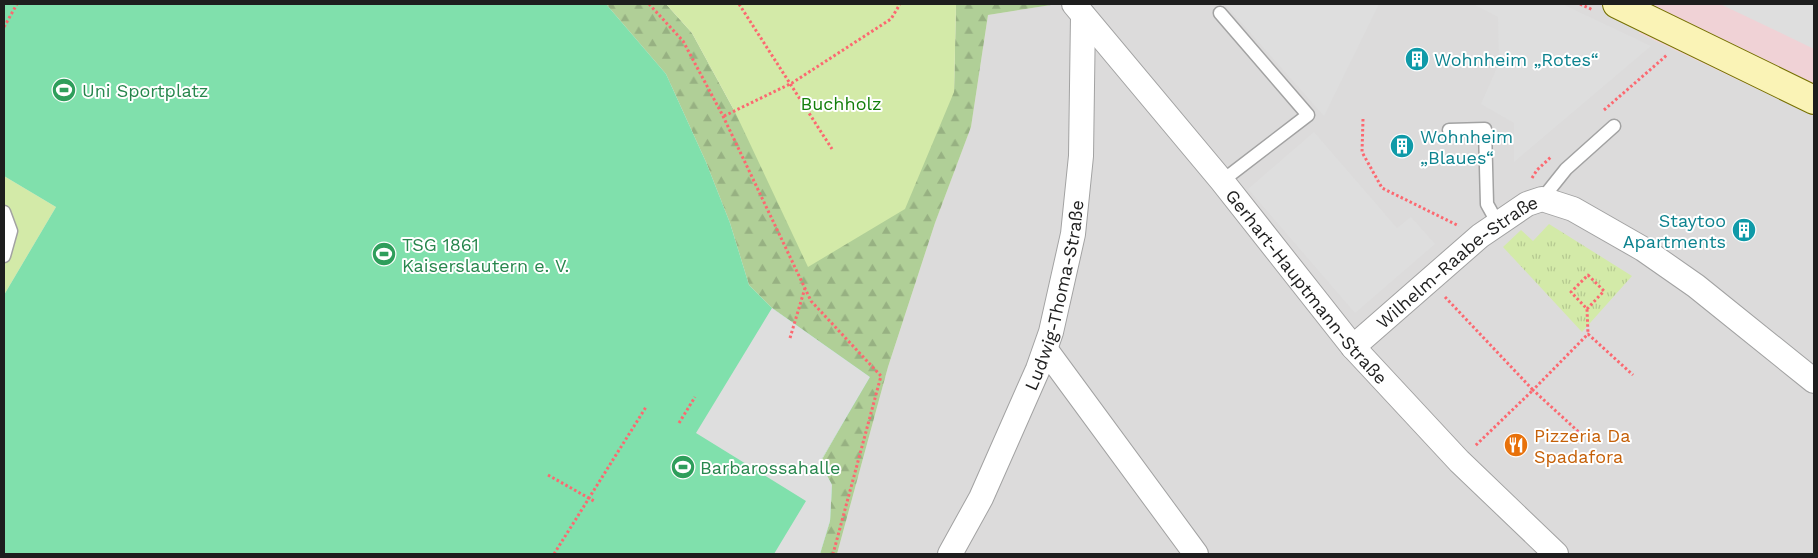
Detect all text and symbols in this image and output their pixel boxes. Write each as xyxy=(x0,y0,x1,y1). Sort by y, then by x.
building icon: Wohnheim „Rotes“ xyxy=(1404,46,1430,72)
place label: Wohnheim „Rotes“ xyxy=(1434,49,1599,70)
sports icon: Uni Sportplatz xyxy=(51,77,77,103)
place label: Uni Sportplatz xyxy=(82,80,208,101)
park label: Buchholz xyxy=(800,93,882,114)
place label: Wohnheim „Blaues“ xyxy=(1420,126,1513,168)
building icon: Wohnheim „Blaues“ xyxy=(1389,133,1415,159)
street label: Gerhart-Hauptmann-Straße xyxy=(1222,185,1392,388)
street label: Wilhelm-Raabe-Straße xyxy=(1372,191,1540,332)
street label: Ludwig-Thoma-Straße xyxy=(1019,199,1087,393)
place label: Staytoo Apartments xyxy=(1623,210,1726,252)
building icon: Staytoo Apartments xyxy=(1731,217,1757,243)
place label: TSG 1861 Kaiserslautern e. V. xyxy=(402,234,569,276)
sports icon: TSG 1861 Kaiserslautern e. V. xyxy=(371,241,397,267)
place label: Pizzeria Da Spadafora xyxy=(1534,425,1630,467)
restaurant icon: Pizzeria Da Spadafora xyxy=(1503,432,1529,458)
sports icon: Barbarossahalle xyxy=(670,454,696,480)
place label: Barbarossahalle xyxy=(700,457,841,478)

